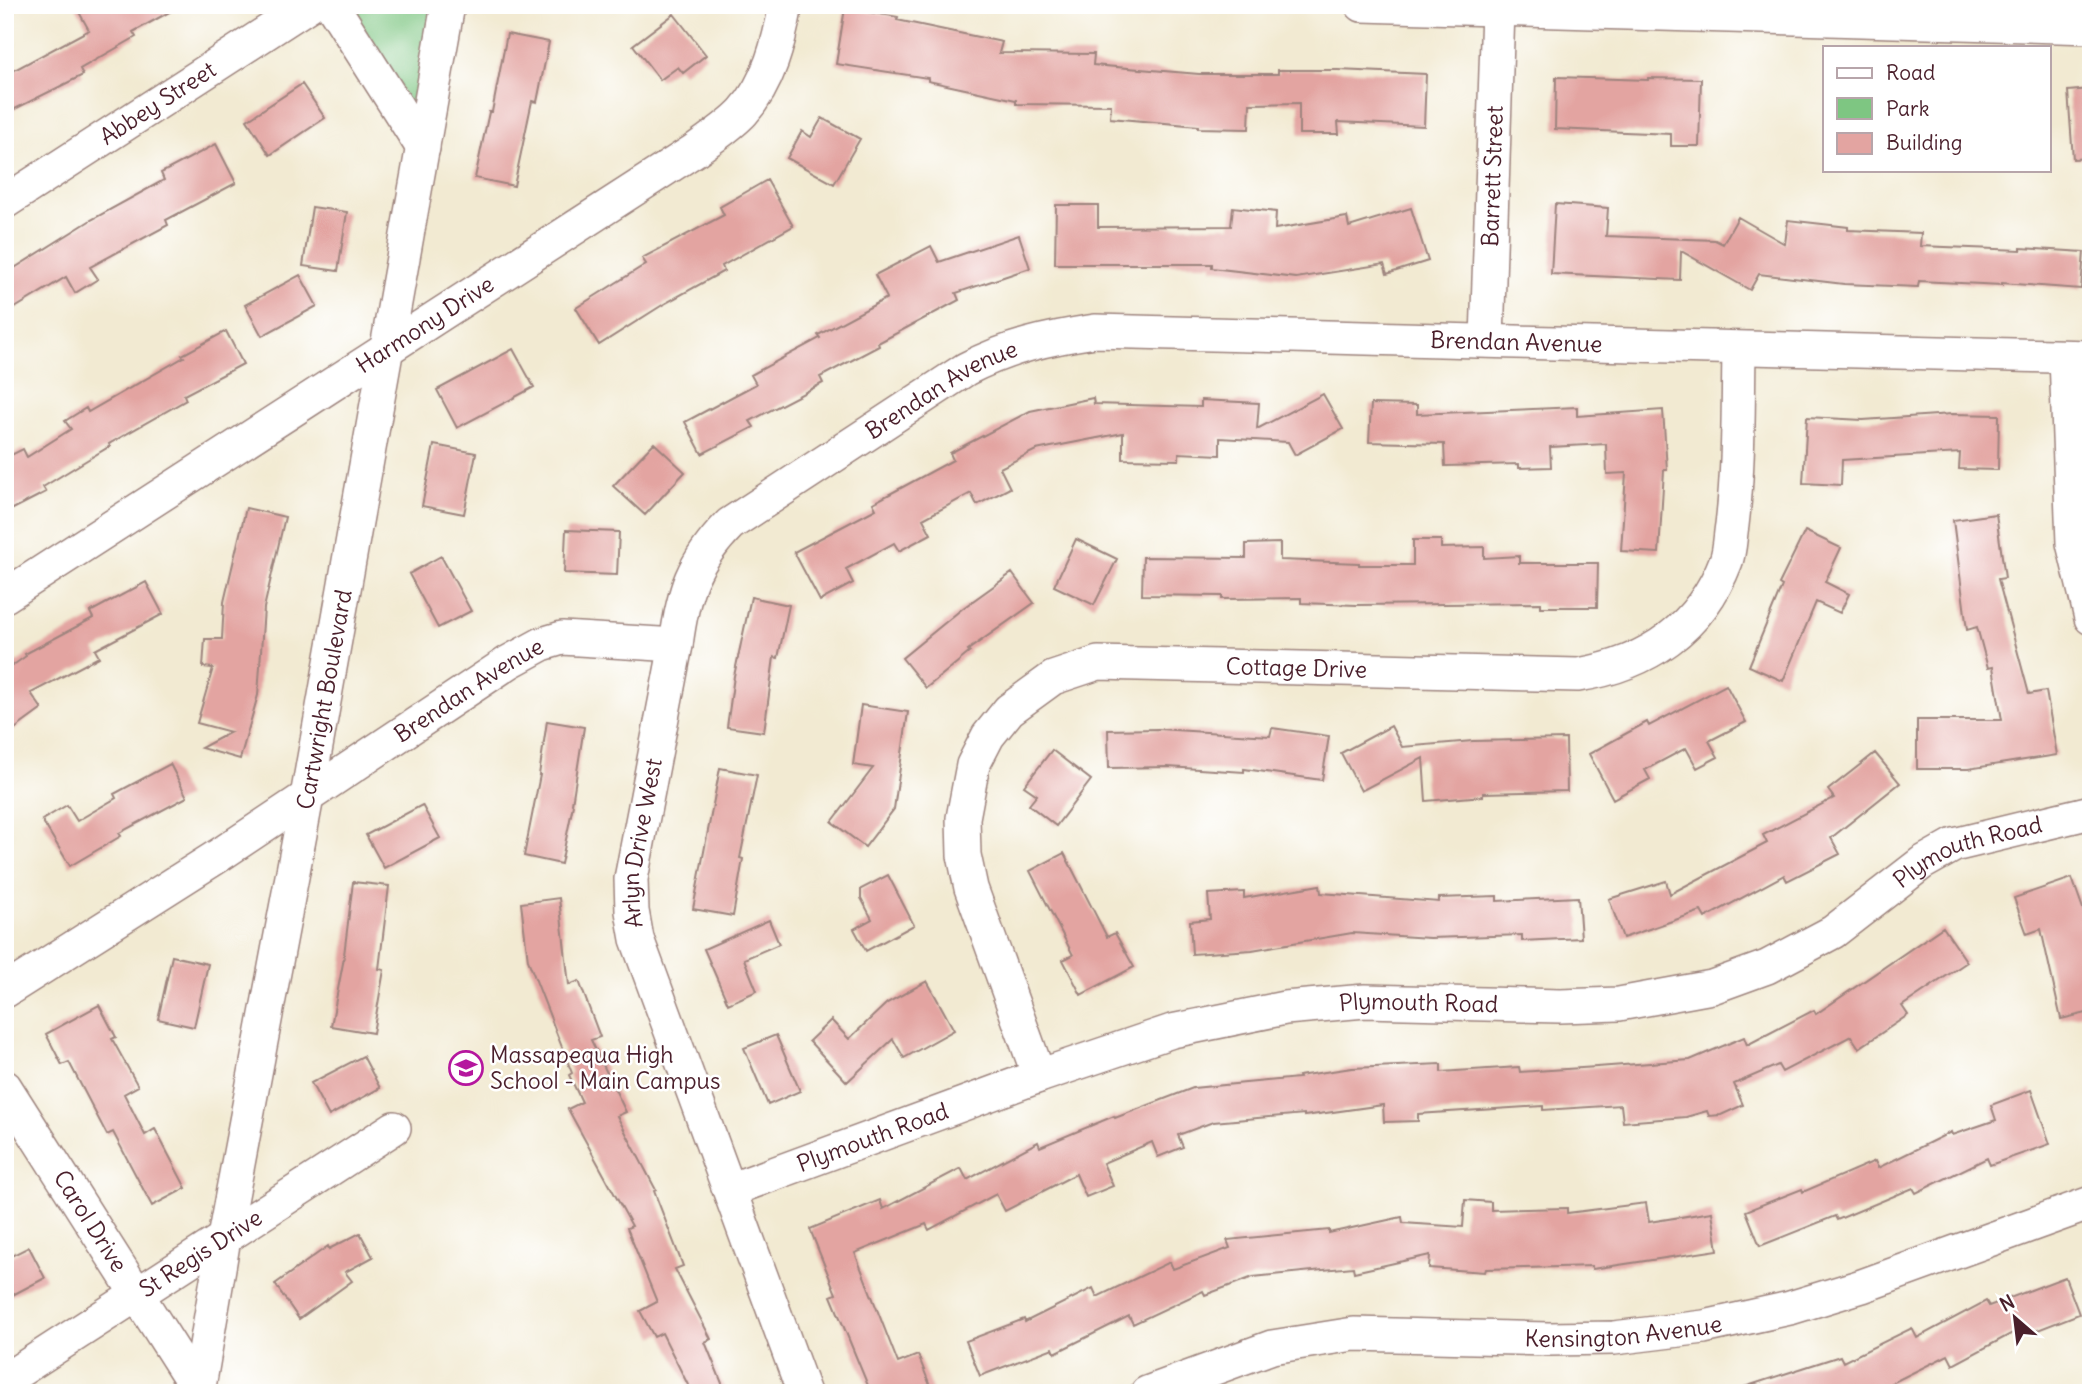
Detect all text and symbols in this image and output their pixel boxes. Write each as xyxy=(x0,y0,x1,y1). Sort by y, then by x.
legend xyxy=(1823,46,2050,172)
street label: Abbey Street xyxy=(94,54,221,151)
text: Road xyxy=(1886,59,1935,86)
text: Park xyxy=(1886,95,1929,122)
street label: Barrett Street xyxy=(1475,105,1509,247)
text: Building xyxy=(1886,129,1962,156)
street label: Harmony Drive xyxy=(350,269,499,379)
street label: Brendan Avenue xyxy=(1430,325,1603,358)
street label: Brendan Avenue xyxy=(860,334,1021,445)
street label: Cartwright Boulevard xyxy=(290,587,358,812)
street label: Brendan Avenue xyxy=(388,631,548,749)
street label: Cottage Drive xyxy=(1225,651,1367,684)
street label: Arlyn Drive West xyxy=(616,755,668,930)
street label: Plymouth Road xyxy=(1887,809,2045,894)
street label: Plymouth Road xyxy=(1338,986,1499,1018)
place label: Massapequa High School - Main Campus xyxy=(490,1040,720,1095)
school or university icon: Massapequa High School - Main Campus xyxy=(447,1049,485,1087)
street label: Plymouth Road xyxy=(793,1096,952,1178)
street label: Carol Drive xyxy=(48,1164,134,1277)
street label: St Regis Drive xyxy=(133,1203,267,1303)
north arrow xyxy=(1980,1282,2050,1352)
text: N xyxy=(1996,1289,2018,1317)
street label: Kensington Avenue xyxy=(1524,1308,1725,1353)

